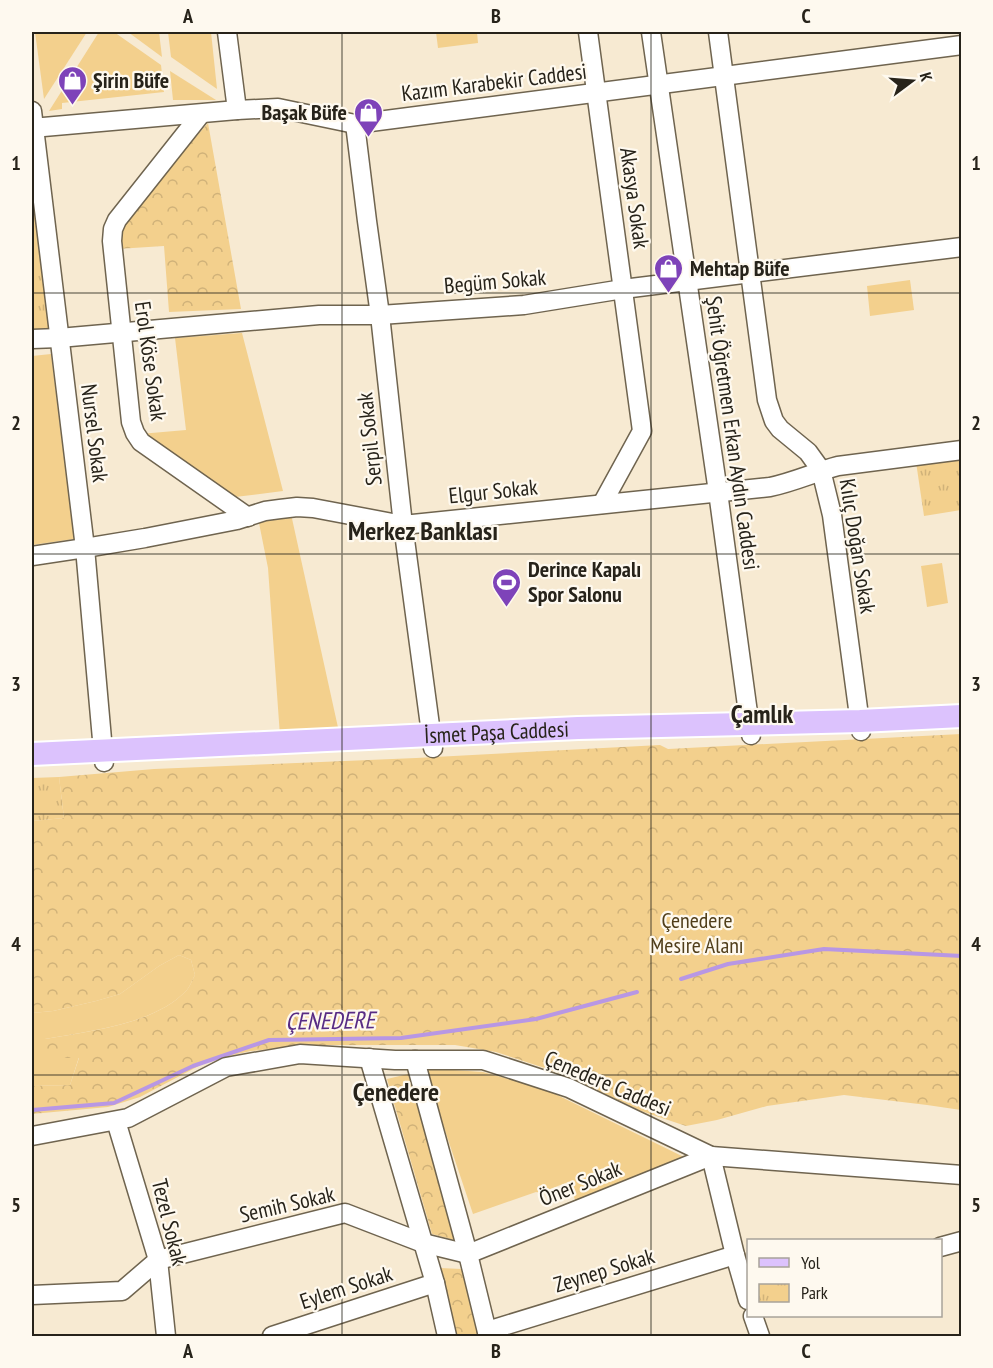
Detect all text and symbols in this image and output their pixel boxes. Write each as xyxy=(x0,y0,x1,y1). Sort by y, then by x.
text: A xyxy=(182,3,194,29)
text: B xyxy=(491,3,501,29)
text: C xyxy=(801,3,811,29)
north arrow xyxy=(882,51,942,111)
street label: Kazım Karabekir Caddesi xyxy=(400,57,588,107)
shop icon: Şirin Büfe xyxy=(56,64,88,106)
place label: Şirin Büfe xyxy=(93,66,169,94)
text: K xyxy=(916,70,937,84)
shop icon: Başak Büfe xyxy=(352,96,384,138)
place label: Başak Büfe xyxy=(261,98,347,126)
street label: Akasya Sokak xyxy=(614,146,656,251)
text: 1 xyxy=(11,150,21,176)
text: 1 xyxy=(971,150,981,176)
shop icon: Mehtap Büfe xyxy=(653,252,685,294)
place label: Mehtap Büfe xyxy=(690,254,790,282)
street label: Begüm Sokak xyxy=(443,263,548,299)
street label: Şehit Öğretmen Erkan Aydın Caddesi xyxy=(700,294,766,572)
street label: Erol Köse Sokak xyxy=(129,300,173,423)
street label: Nursel Sokak xyxy=(75,382,115,484)
street label: Serpil Sokak xyxy=(350,391,388,487)
text: 2 xyxy=(11,410,21,436)
text: 2 xyxy=(971,410,981,436)
street label: Elgur Sokak xyxy=(447,472,539,510)
street label: Kılıç Doğan Sokak xyxy=(834,477,883,616)
district label: Merkez Banklası xyxy=(348,514,498,547)
place label: Derince Kapalı Spor Salonu xyxy=(528,555,641,608)
sports icon: Derince Kapalı Spor Salonu xyxy=(491,566,523,608)
text: 3 xyxy=(11,671,21,697)
text: 3 xyxy=(971,671,981,697)
district label: Çamlık xyxy=(731,697,794,730)
street label: İsmet Paşa Caddesi xyxy=(423,714,569,749)
park label: Çenedere Mesire Alanı xyxy=(650,906,744,959)
text: 4 xyxy=(11,931,21,957)
text: 4 xyxy=(971,931,981,957)
water label: ÇENEDERE xyxy=(285,1004,379,1037)
street label: Çenedere Caddesi xyxy=(541,1044,675,1122)
district label: Çenedere xyxy=(353,1075,439,1108)
street label: Öner Sokak xyxy=(535,1154,626,1212)
street label: Tezel Sokak xyxy=(146,1176,194,1268)
street label: Semih Sokak xyxy=(237,1179,338,1229)
text: 5 xyxy=(11,1192,21,1218)
text: 5 xyxy=(971,1192,981,1218)
legend xyxy=(747,1239,942,1317)
street label: Zeynep Sokak xyxy=(550,1241,658,1299)
text: Yol xyxy=(801,1251,821,1274)
street label: Eylem Sokak xyxy=(296,1259,396,1315)
text: Park xyxy=(801,1281,828,1304)
text: A xyxy=(182,1338,194,1364)
text: B xyxy=(491,1338,501,1364)
text: C xyxy=(801,1338,811,1364)

